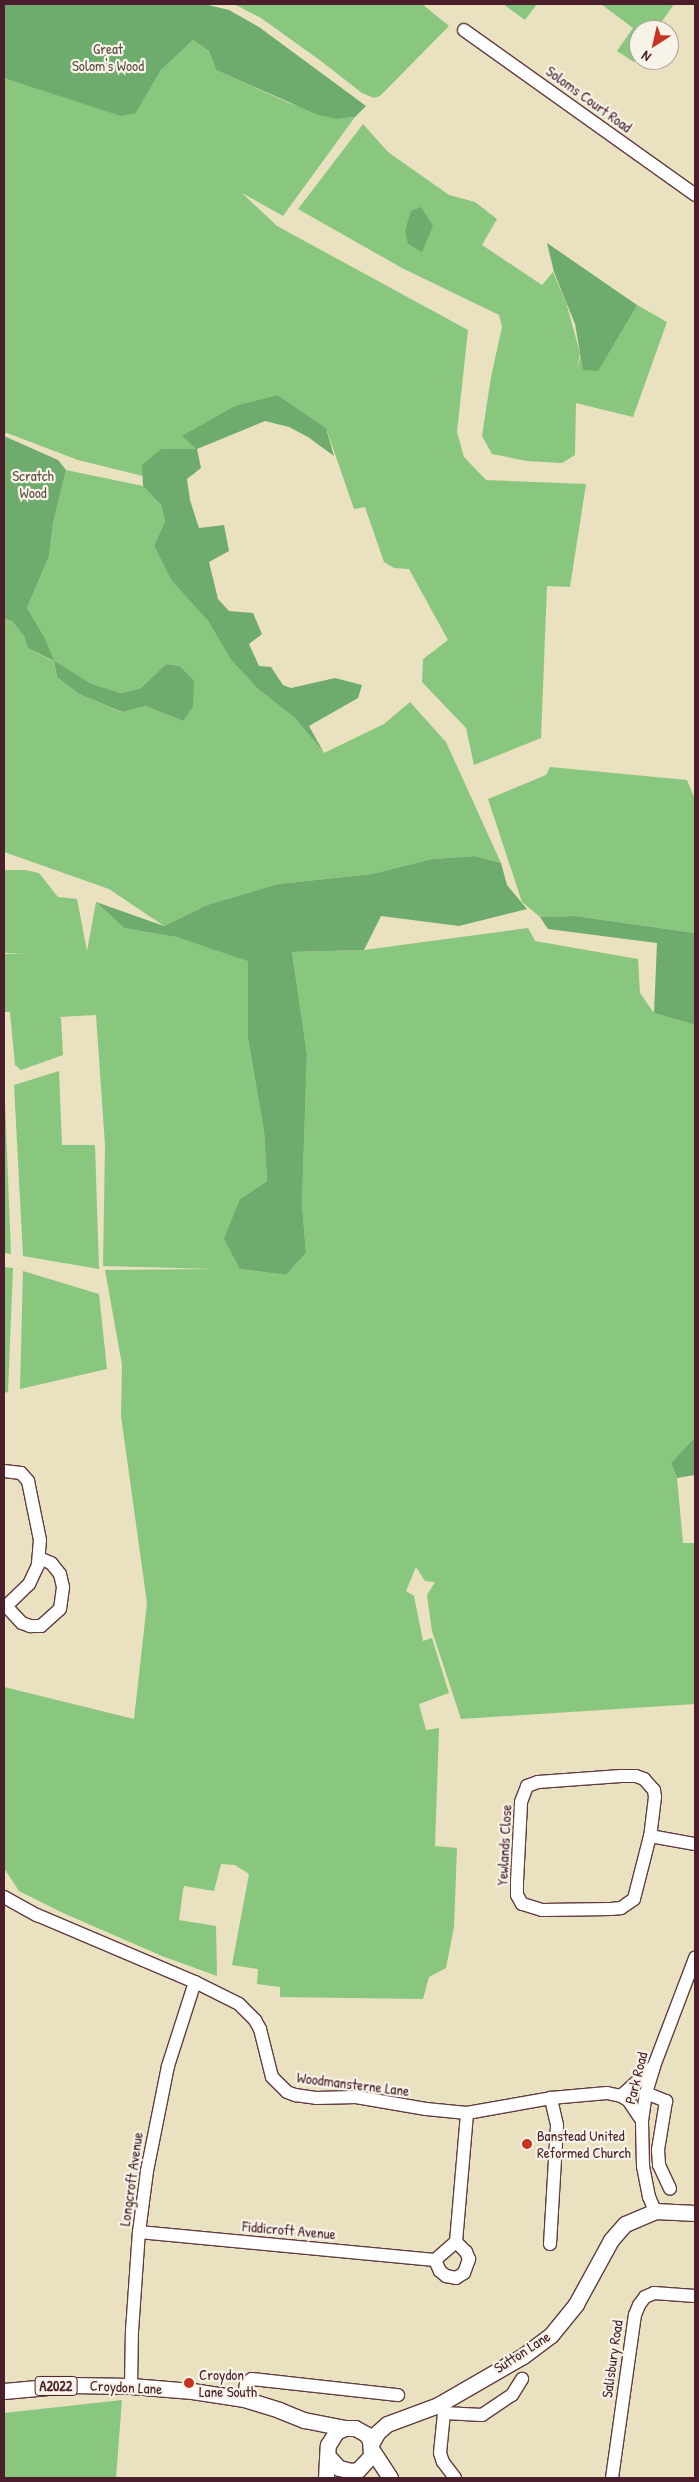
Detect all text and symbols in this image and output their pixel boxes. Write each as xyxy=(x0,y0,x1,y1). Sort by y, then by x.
north arrow xyxy=(629,20,679,70)
park label: Great Solom's Wood xyxy=(72,39,144,74)
text: N xyxy=(637,47,654,67)
street label: Soloms Court Road xyxy=(543,62,635,136)
park label: Scratch Wood xyxy=(12,466,54,501)
street label: Yewlands Close xyxy=(493,1804,515,1886)
street label: Park Road xyxy=(621,2050,651,2106)
street label: Woodmansterne Lane xyxy=(296,2068,410,2100)
place label: Banstead United Reformed Church xyxy=(537,2126,631,2161)
street label: Longcroft Avenue xyxy=(115,2131,147,2227)
marker: Banstead United Reformed Church xyxy=(521,2138,533,2150)
street label: Fiddicroft Avenue xyxy=(242,2217,336,2243)
street label: Salisbury Road xyxy=(598,2319,626,2399)
street label: Sutton Lane xyxy=(490,2327,554,2377)
place label: Croydon Lane South xyxy=(199,2365,257,2400)
road number: A2022 xyxy=(34,2374,78,2398)
street label: Croydon Lane xyxy=(89,2376,163,2398)
marker: Croydon Lane South xyxy=(183,2377,195,2389)

